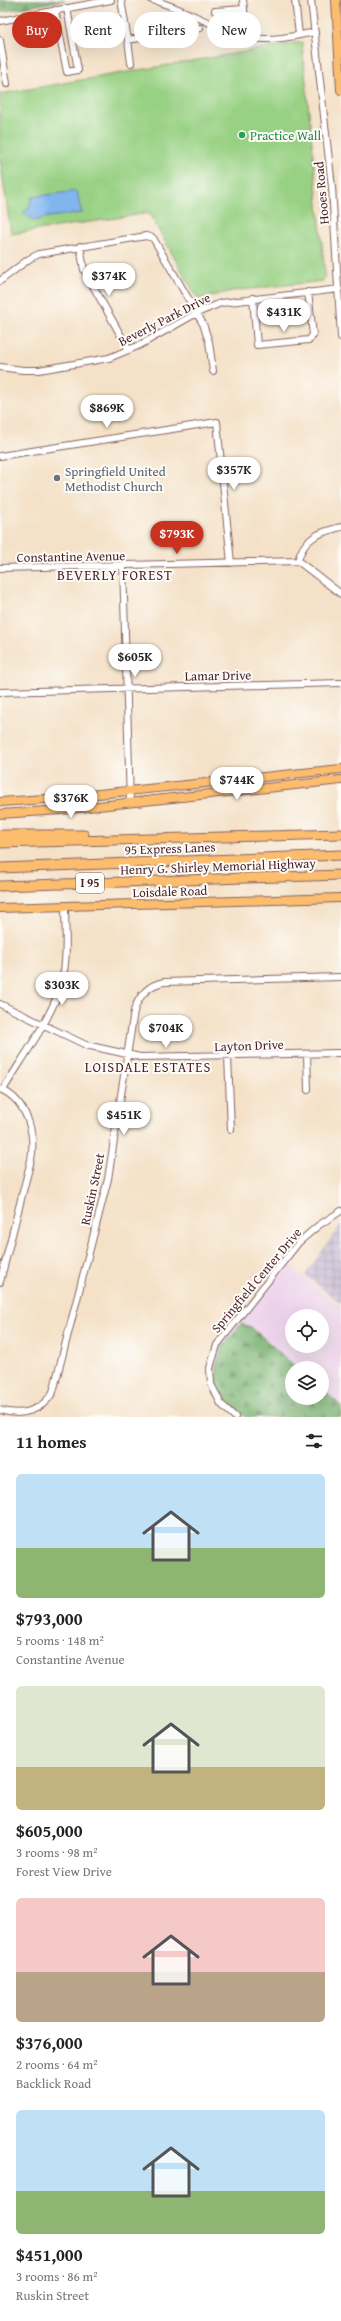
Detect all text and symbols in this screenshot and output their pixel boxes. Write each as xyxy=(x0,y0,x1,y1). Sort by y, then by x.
chip: Buy xyxy=(12,12,62,48)
chip: Rent xyxy=(70,12,126,48)
chip: Filters xyxy=(134,12,199,48)
chip: New xyxy=(207,12,261,48)
place label: Practice Wall xyxy=(250,126,321,145)
marker: Practice Wall xyxy=(237,130,247,140)
street label: Hooes Road xyxy=(309,161,334,225)
pin: $374K xyxy=(81,263,137,297)
text: $374K xyxy=(91,266,127,285)
street label: Beverly Park Drive xyxy=(115,288,214,351)
pin: $431K xyxy=(256,299,312,333)
text: $431K xyxy=(266,302,302,321)
pin: $869K xyxy=(79,395,135,429)
text: $869K xyxy=(89,398,125,417)
pin: $357K xyxy=(206,457,262,491)
text: $357K xyxy=(216,460,252,479)
place label: Springfield United Methodist Church xyxy=(65,462,166,496)
marker: Springfield United Methodist Church xyxy=(52,473,62,483)
pin: $793K xyxy=(149,521,205,555)
text: $793K xyxy=(159,524,195,543)
street label: Constantine Avenue xyxy=(17,546,125,567)
district label: BEVERLY FOREST xyxy=(57,565,173,585)
pin: $605K xyxy=(107,644,163,678)
text: $605K xyxy=(117,647,153,666)
street label: Lamar Drive xyxy=(185,665,251,686)
pin: $744K xyxy=(209,767,265,801)
text: $744K xyxy=(219,770,255,789)
pin: $376K xyxy=(43,785,99,819)
text: $376K xyxy=(53,788,89,807)
street label: 95 Express Lanes xyxy=(124,837,216,860)
street label: Henry G. Shirley Memorial Highway xyxy=(120,854,317,879)
road number: I 95 xyxy=(76,873,104,893)
street label: Loisdale Road xyxy=(132,881,208,902)
pin: $303K xyxy=(34,972,90,1006)
text: $303K xyxy=(44,975,80,994)
pin: $704K xyxy=(138,1015,194,1049)
text: $704K xyxy=(148,1018,184,1037)
street label: Layton Drive xyxy=(214,1035,284,1056)
district label: LOISDALE ESTATES xyxy=(85,1057,211,1077)
pin: $451K xyxy=(96,1102,152,1136)
text: $451K xyxy=(106,1105,142,1124)
street label: Ruskin Street xyxy=(76,1151,109,1227)
street label: Springfield Center Drive xyxy=(207,1224,306,1337)
map controls xyxy=(285,1309,329,1405)
button: locate xyxy=(285,1309,329,1353)
button: layers xyxy=(285,1361,329,1405)
text: 11 homes xyxy=(16,1429,87,1454)
icon: filters xyxy=(303,1430,325,1452)
icon: home xyxy=(135,1500,207,1572)
text: $793,000 xyxy=(16,1606,82,1631)
text: 5 rooms · 148 m² xyxy=(16,1631,104,1650)
text: Constantine Avenue xyxy=(16,1650,125,1669)
icon: home xyxy=(135,1712,207,1784)
text: $605,000 xyxy=(16,1818,82,1843)
text: 3 rooms · 98 m² xyxy=(16,1843,98,1862)
text: Forest View Drive xyxy=(16,1862,112,1881)
icon: home xyxy=(135,1924,207,1996)
text: $376,000 xyxy=(16,2030,82,2055)
text: 2 rooms · 64 m² xyxy=(16,2055,98,2074)
text: Backlick Road xyxy=(16,2074,91,2093)
icon: home xyxy=(135,2136,207,2208)
text: $451,000 xyxy=(16,2242,82,2267)
text: 3 rooms · 86 m² xyxy=(16,2267,98,2286)
text: Ruskin Street xyxy=(16,2286,89,2305)

